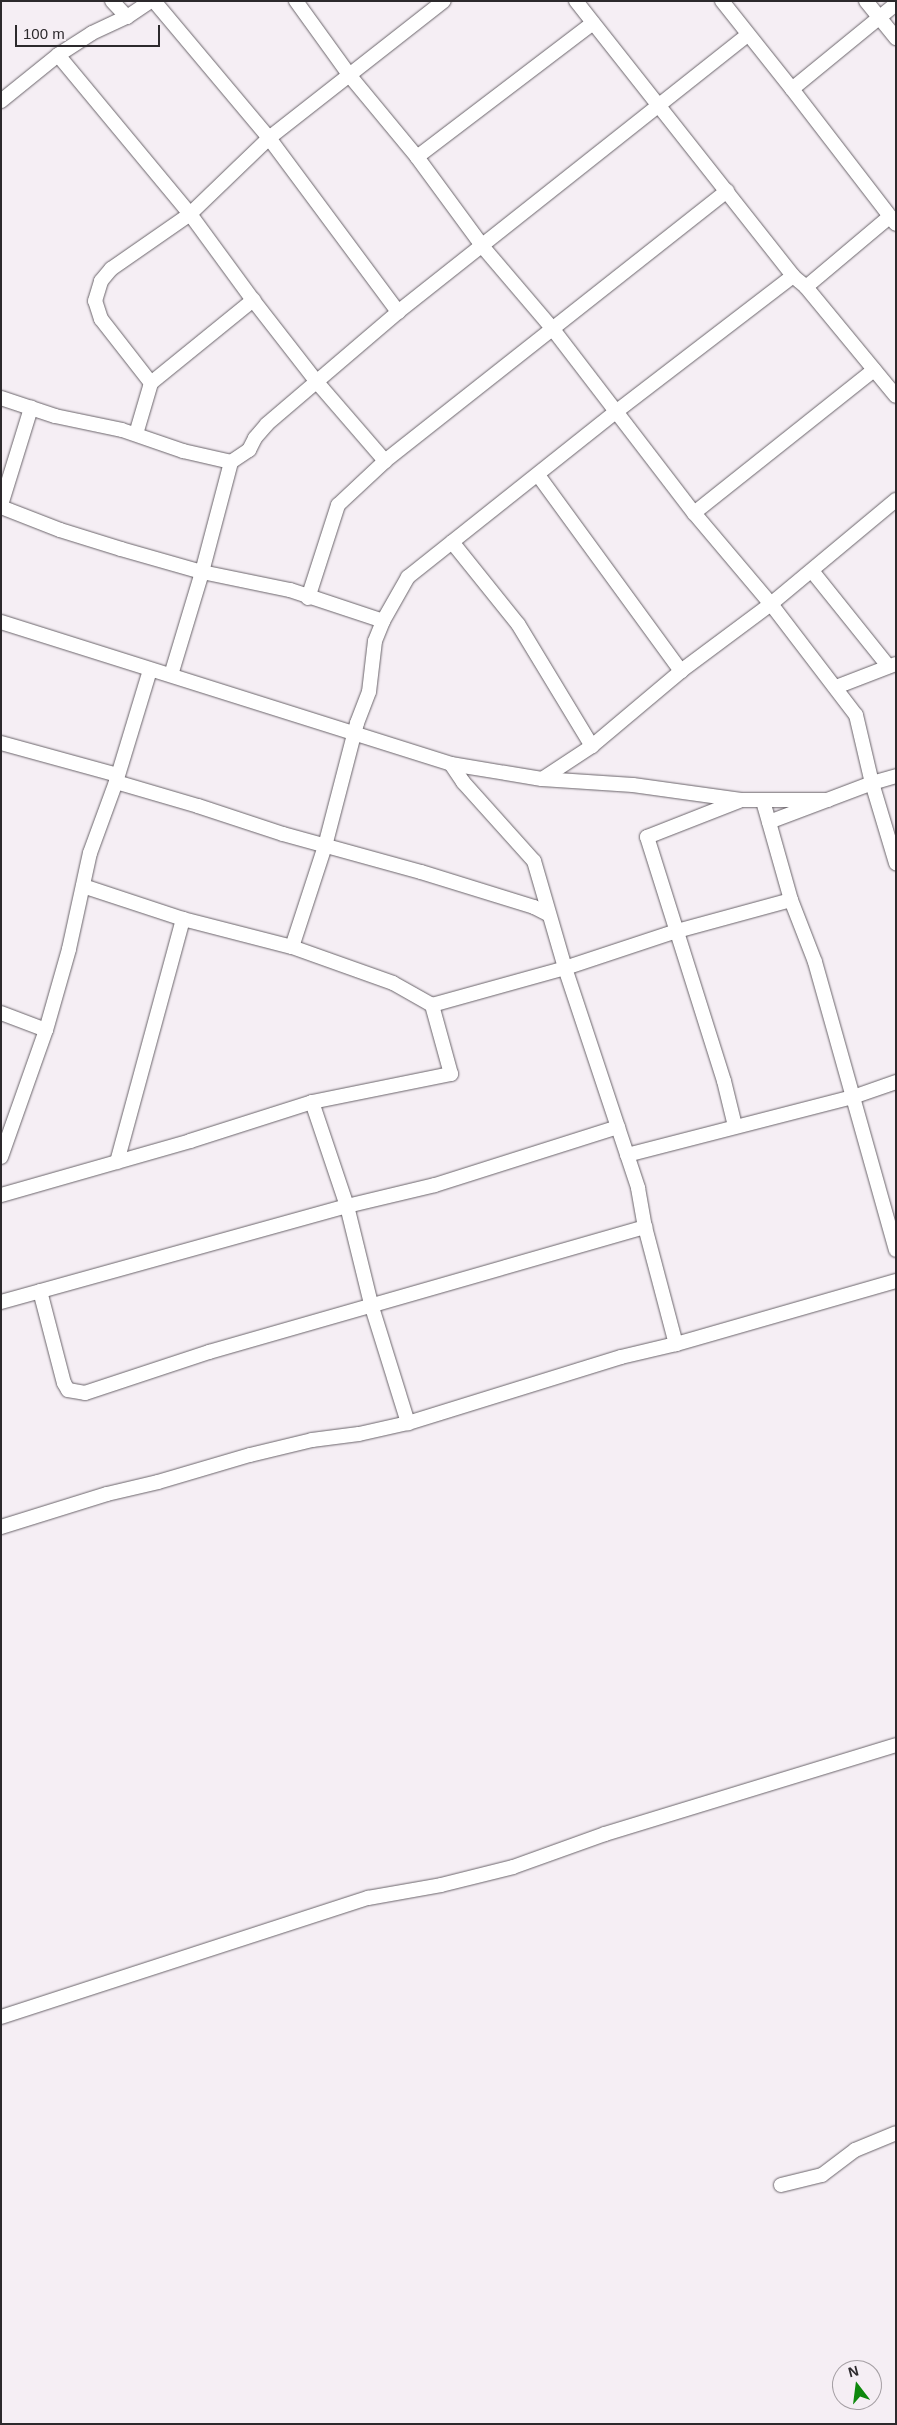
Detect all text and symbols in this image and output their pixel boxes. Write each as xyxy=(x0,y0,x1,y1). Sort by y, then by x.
scale bar xyxy=(18,15,162,47)
text: 100 m xyxy=(23,25,65,42)
north arrow xyxy=(832,2360,882,2410)
text: N xyxy=(846,2362,860,2381)

